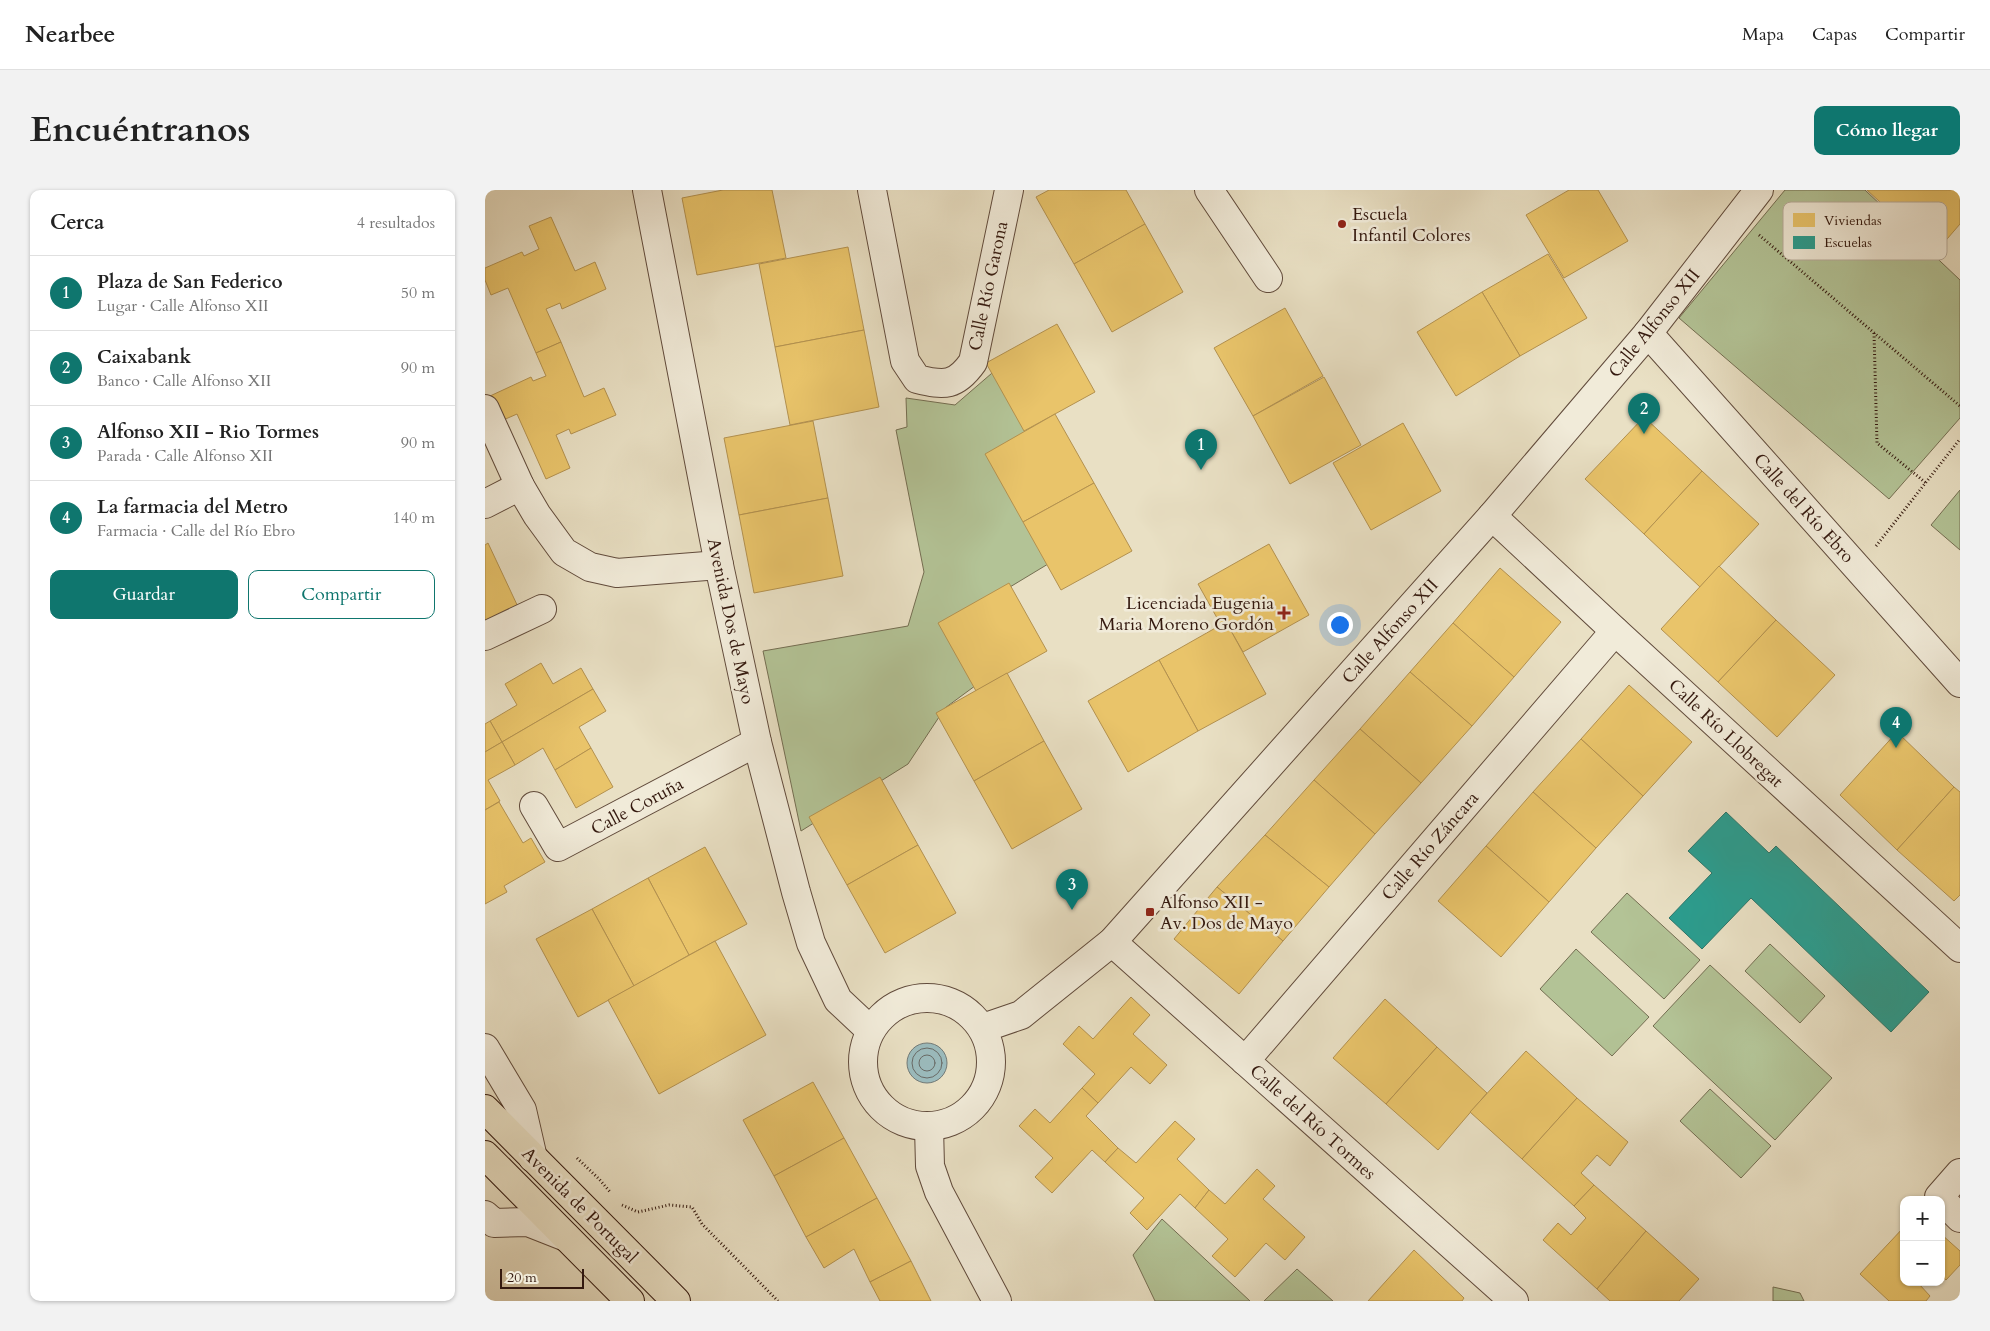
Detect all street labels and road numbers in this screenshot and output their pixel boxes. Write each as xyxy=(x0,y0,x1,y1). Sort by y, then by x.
street label: Calle Río Garona xyxy=(963,219,1014,353)
street label: Calle Alfonso XII xyxy=(1603,264,1706,383)
street label: Calle del Río Ebro xyxy=(1747,448,1860,569)
street label: Avenida Dos de Mayo xyxy=(701,536,760,707)
street label: Calle Alfonso XII xyxy=(1336,573,1444,689)
street label: Calle Río Llobregat xyxy=(1663,673,1789,794)
street label: Calle Coruña xyxy=(586,771,688,841)
street label: Calle Río Záncara xyxy=(1376,786,1485,906)
street label: Calle del Río Tormes xyxy=(1244,1059,1381,1186)
street label: Avenida de Portugal xyxy=(516,1142,644,1269)

